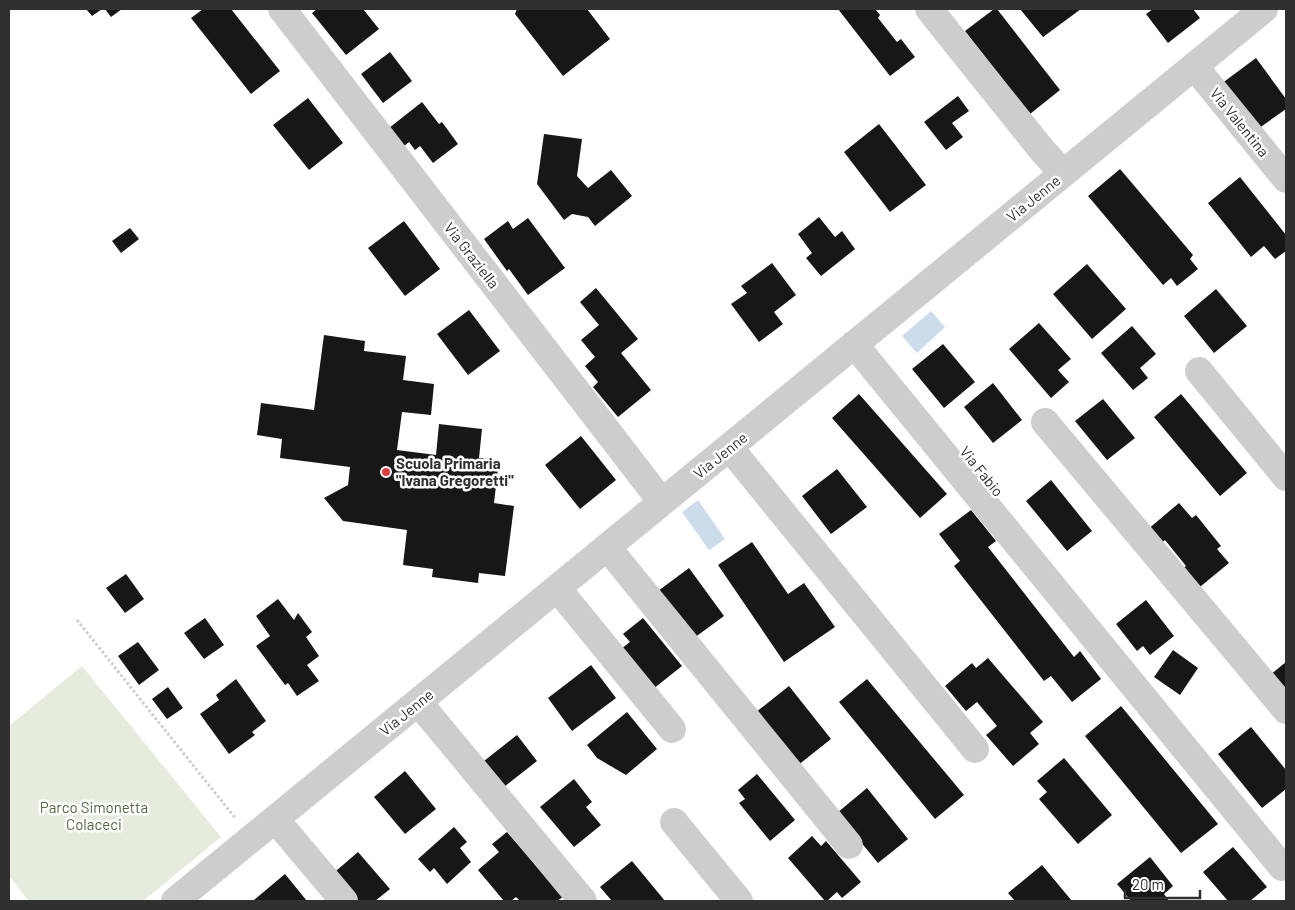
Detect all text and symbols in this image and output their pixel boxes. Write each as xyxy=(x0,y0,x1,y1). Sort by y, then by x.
street label: Via Valentina xyxy=(1207,84,1273,160)
street label: Via Jenne xyxy=(1002,171,1064,225)
street label: Via Graziella xyxy=(441,218,503,292)
street label: Via Jenne xyxy=(689,428,751,482)
street label: Via Fabio xyxy=(956,442,1008,500)
place label: Scuola Primaria "Ivana Gregoretti" xyxy=(396,454,514,489)
marker: Scuola Primaria "Ivana Gregoretti" xyxy=(380,466,392,478)
street label: Via Jenne xyxy=(375,685,437,739)
park label: Parco Simonetta Colaceci xyxy=(40,798,148,833)
scale bar xyxy=(1125,868,1200,900)
text: 20 m xyxy=(1132,875,1164,893)

